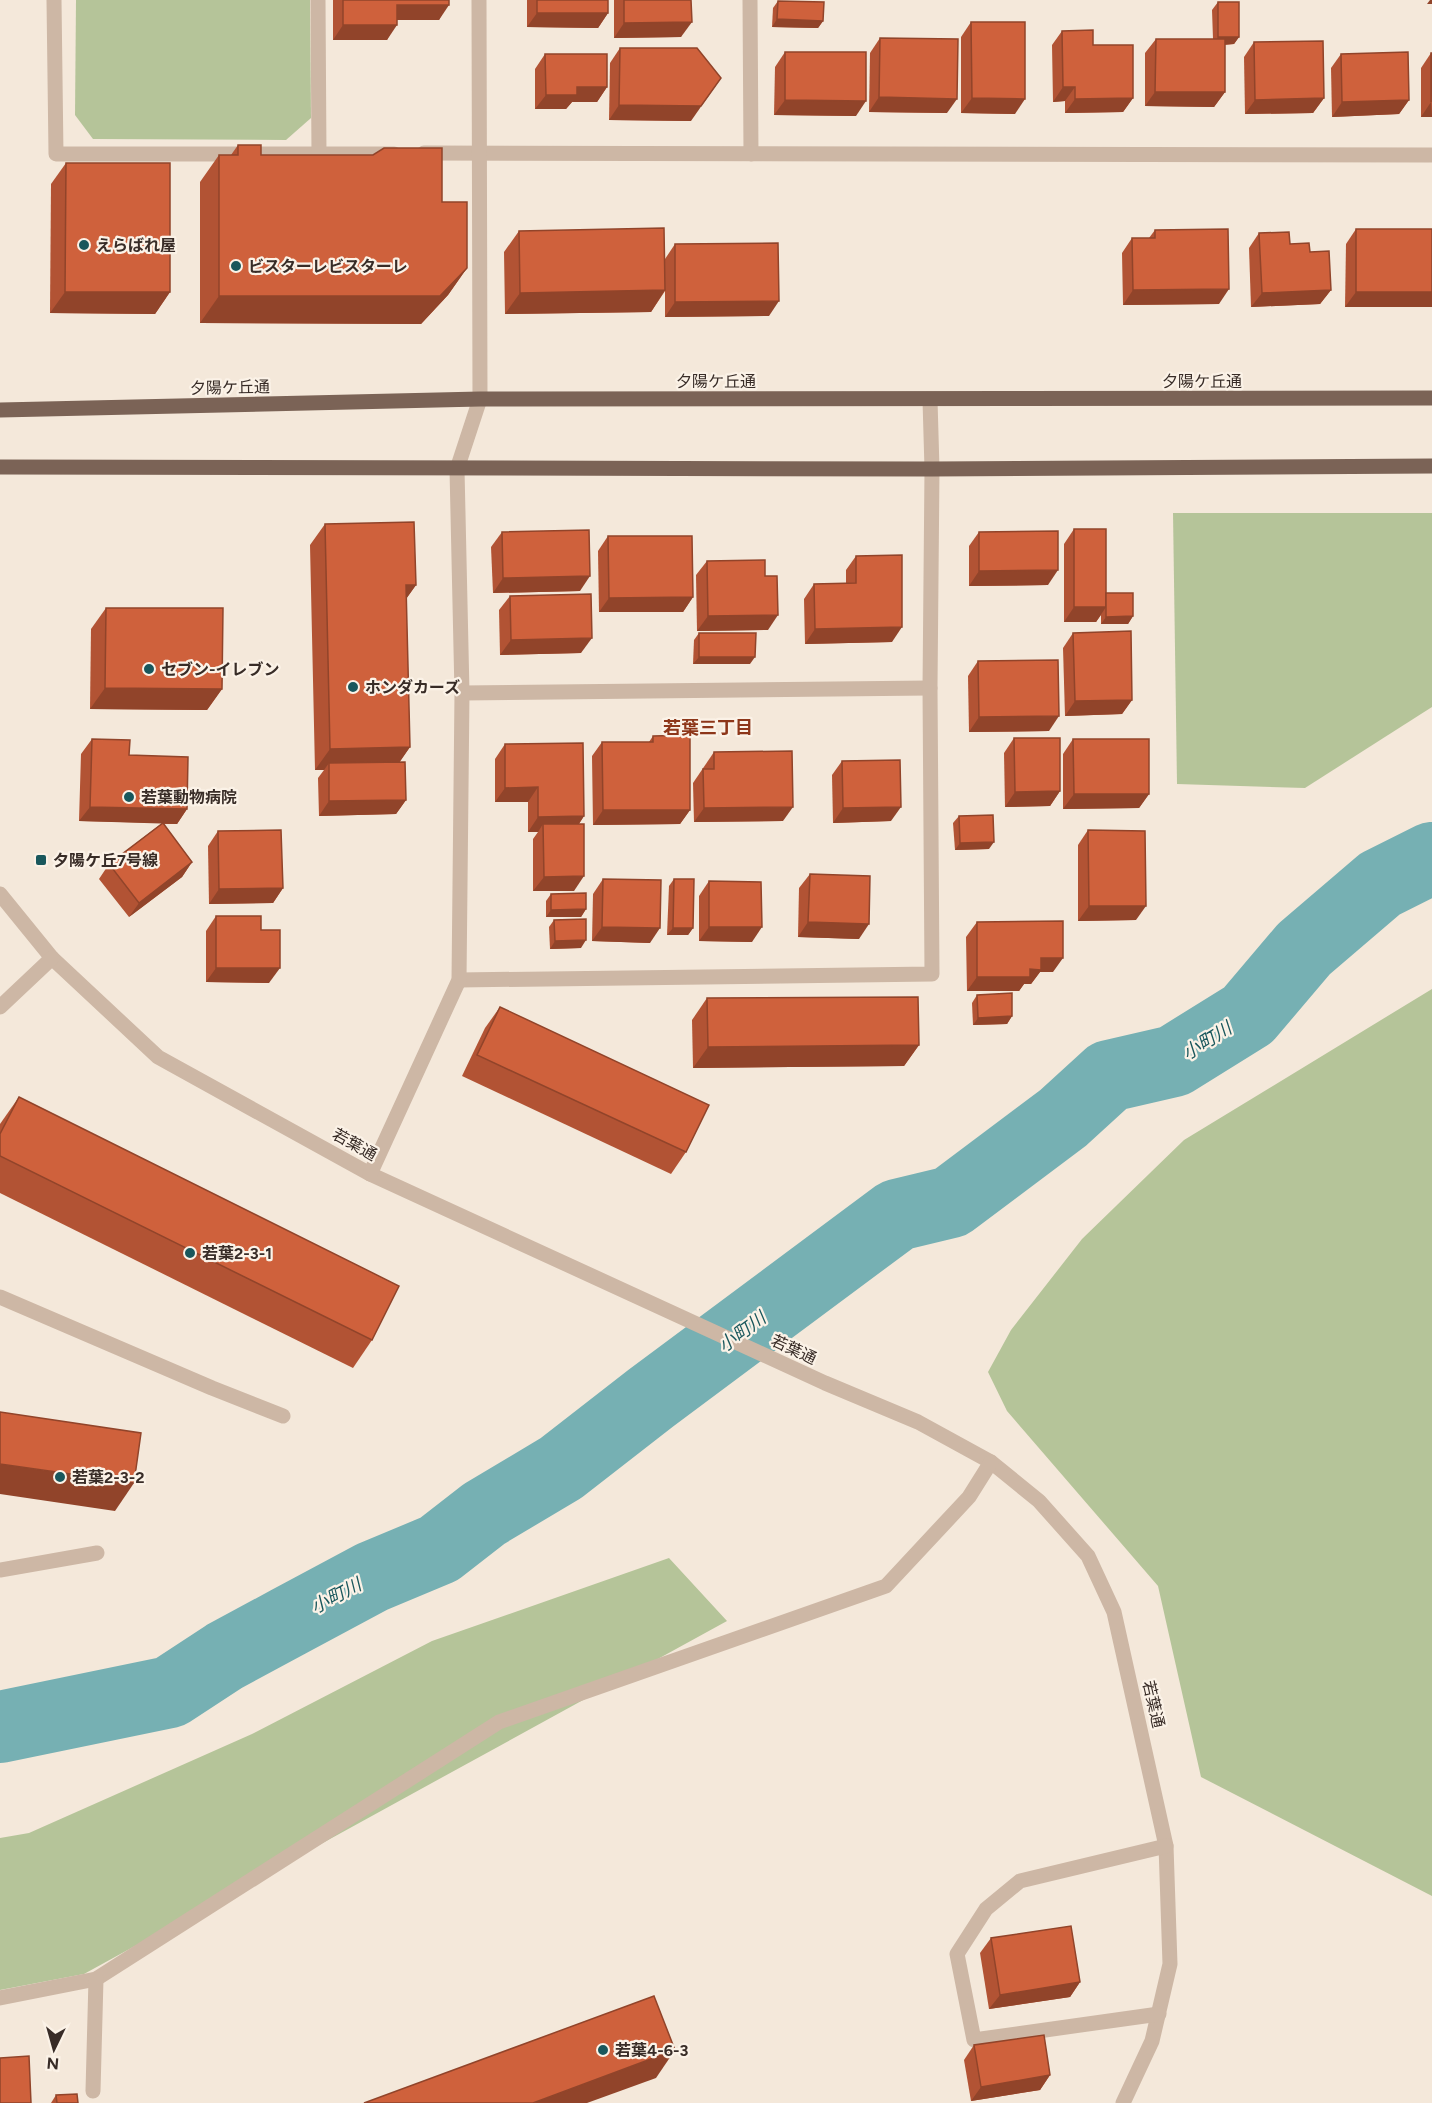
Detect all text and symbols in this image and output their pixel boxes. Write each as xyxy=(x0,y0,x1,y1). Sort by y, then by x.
place label: えらばれ屋 xyxy=(96,236,176,255)
marker: えらばれ屋 xyxy=(77,238,91,252)
place label: ビスターレビスターレ xyxy=(248,257,408,276)
marker: ビスターレビスターレ xyxy=(229,259,243,273)
street label: 夕陽ケ丘通 xyxy=(676,372,756,391)
street label: 夕陽ケ丘通 xyxy=(1162,372,1242,391)
street label: 夕陽ケ丘通 xyxy=(190,377,270,398)
place label: セブン-イレブン xyxy=(161,660,280,679)
marker: セブン-イレブン xyxy=(142,662,156,676)
place label: ホンダカーズ xyxy=(365,678,460,697)
marker: ホンダカーズ xyxy=(346,680,360,694)
district label: 若葉三丁目 xyxy=(663,717,753,739)
place label: 若葉動物病院 xyxy=(141,788,237,807)
marker: 若葉動物病院 xyxy=(122,790,136,804)
place label: 夕陽ケ丘7号線 xyxy=(53,851,158,870)
marker: 夕陽ケ丘7号線 xyxy=(34,853,48,867)
water label: 小町川 xyxy=(1178,1016,1237,1065)
street label: 若葉通 xyxy=(329,1124,380,1164)
place label: 若葉2-3-1 xyxy=(202,1244,272,1263)
marker: 若葉2-3-1 xyxy=(183,1246,197,1260)
water label: 小町川 xyxy=(714,1306,772,1357)
street label: 若葉通 xyxy=(768,1331,820,1368)
place label: 若葉2-3-2 xyxy=(72,1468,144,1487)
marker: 若葉2-3-2 xyxy=(53,1470,67,1484)
water label: 小町川 xyxy=(307,1573,367,1618)
street label: 若葉通 xyxy=(1139,1679,1168,1730)
north arrow xyxy=(24,2019,84,2079)
place label: 若葉4-6-3 xyxy=(615,2041,688,2060)
marker: 若葉4-6-3 xyxy=(596,2043,610,2057)
text: N xyxy=(46,2053,60,2073)

